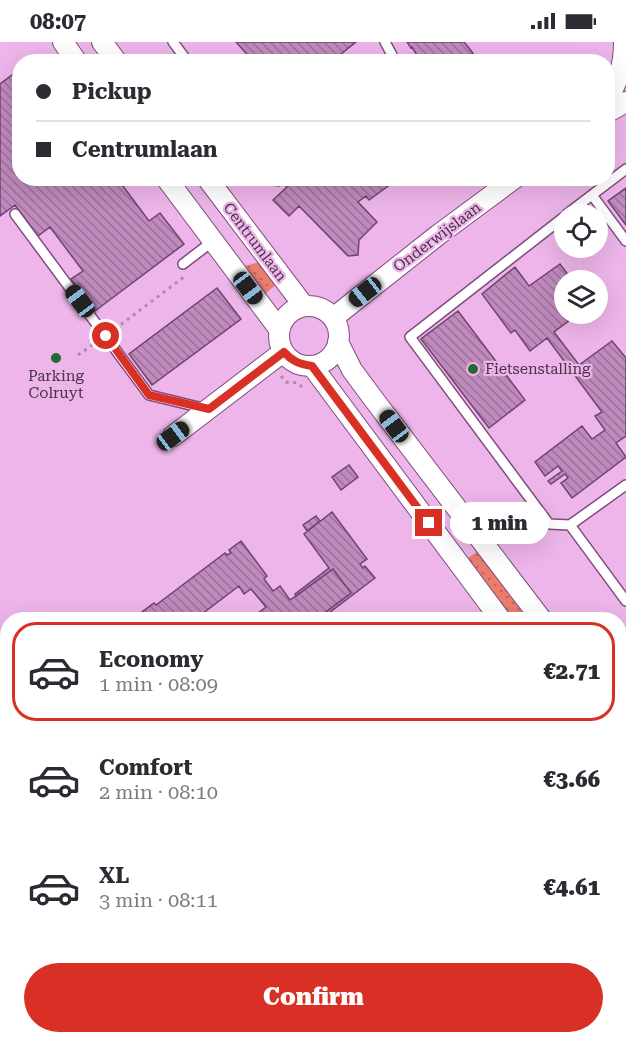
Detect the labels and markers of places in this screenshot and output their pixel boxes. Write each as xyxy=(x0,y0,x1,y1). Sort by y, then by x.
marker: Parking Colruyt xyxy=(49,351,63,365)
place label: Fietsenstalling xyxy=(485,360,591,378)
marker: Fietsenstalling xyxy=(466,362,480,376)
place label: Parking Colruyt xyxy=(28,367,84,402)

